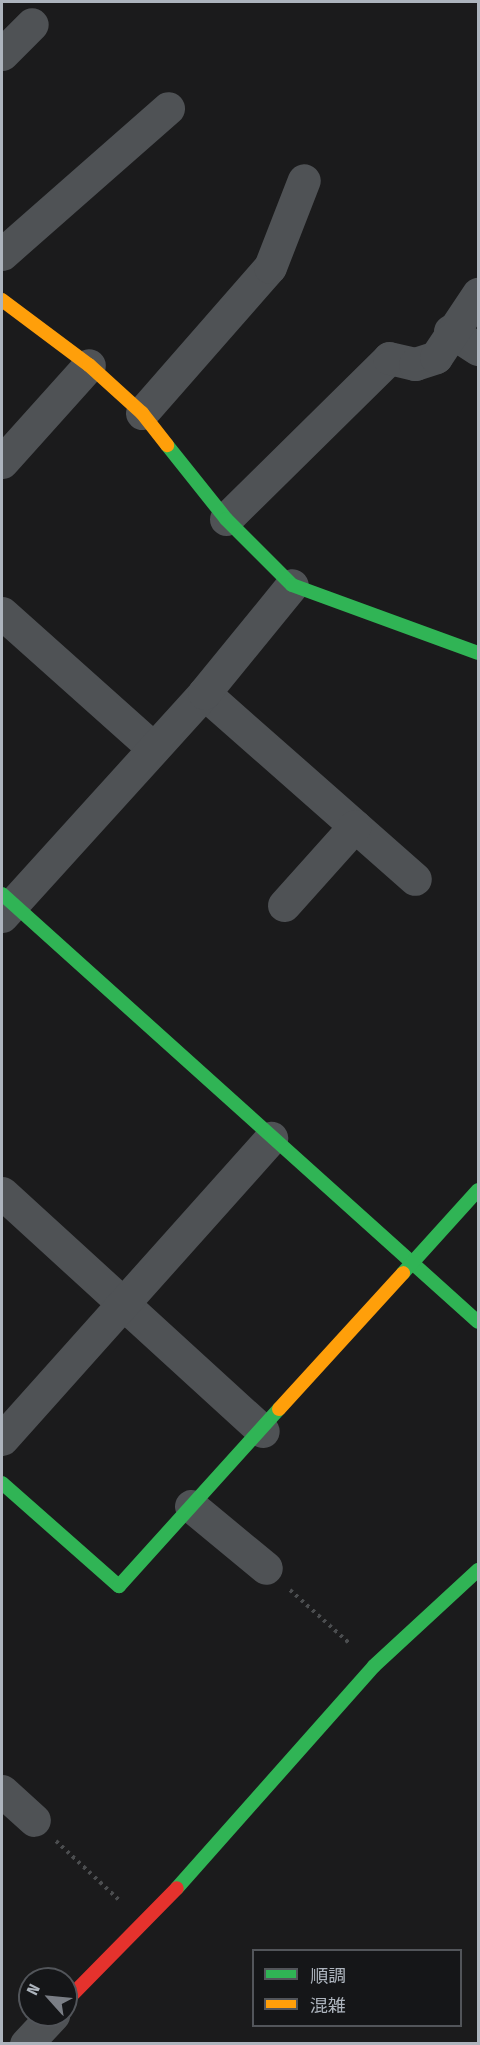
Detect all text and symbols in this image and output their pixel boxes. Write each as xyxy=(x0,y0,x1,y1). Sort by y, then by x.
legend xyxy=(252,1949,462,2027)
text: 順調 xyxy=(310,1965,346,1987)
north arrow xyxy=(18,1967,78,2027)
text: N xyxy=(23,1981,44,1998)
text: 混雑 xyxy=(310,1995,346,2017)

